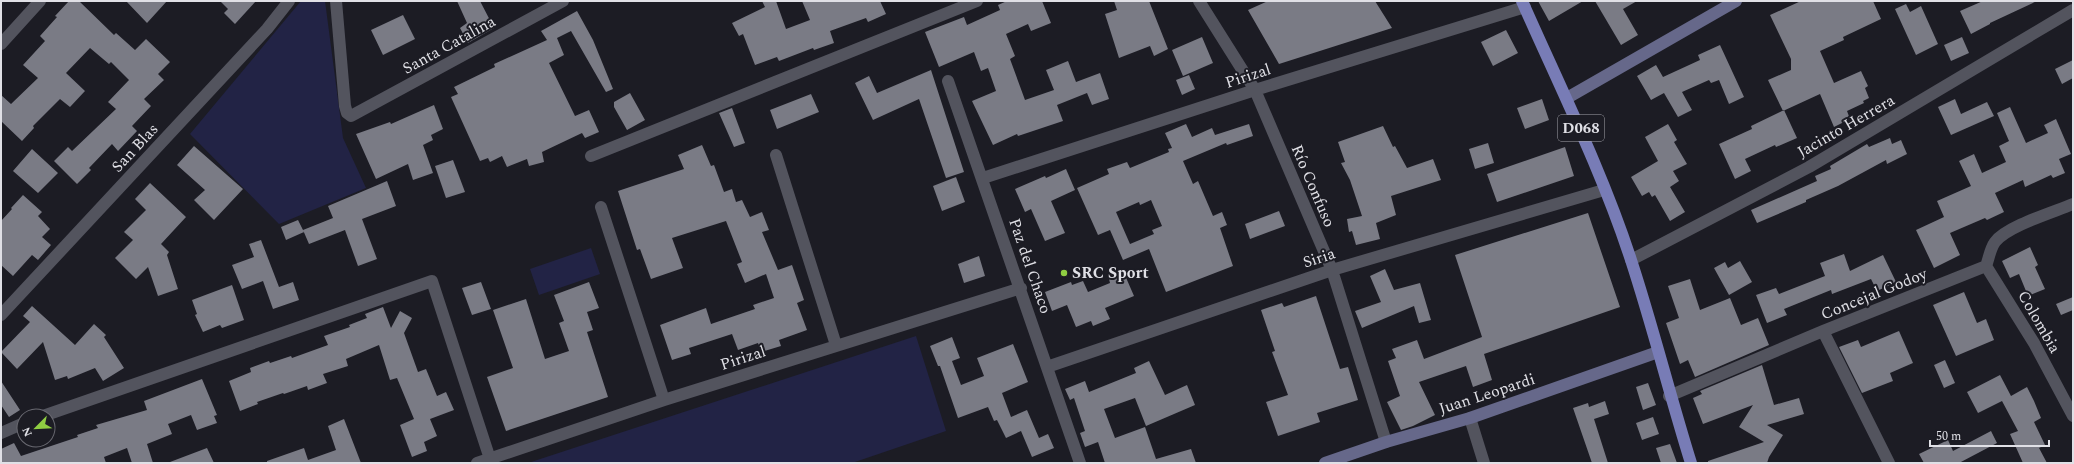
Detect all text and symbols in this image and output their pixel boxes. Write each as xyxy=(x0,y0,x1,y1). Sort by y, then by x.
street label: Santa Catalina xyxy=(398,9,500,80)
street label: Pirizal xyxy=(1222,57,1274,95)
street label: Jacinto Herrera xyxy=(1793,88,1900,164)
road number: D068 xyxy=(1558,115,1604,141)
street label: San Blas xyxy=(106,118,164,178)
street label: Río Confuso xyxy=(1285,141,1341,231)
street label: Paz del Chaco xyxy=(1002,215,1058,317)
street label: Siria xyxy=(1300,241,1338,274)
place label: SRC Sport xyxy=(1072,261,1149,285)
street label: Concejal Godoy xyxy=(1817,261,1932,326)
marker: SRC Sport xyxy=(1059,268,1069,278)
street label: Colombia xyxy=(2011,286,2067,358)
street label: Pirizal xyxy=(717,339,769,377)
street label: Juan Leopardi xyxy=(1436,367,1538,421)
north arrow xyxy=(16,408,56,448)
scale bar xyxy=(1930,422,2049,448)
text: N xyxy=(18,424,37,439)
text: 50 m xyxy=(1936,427,1961,446)

